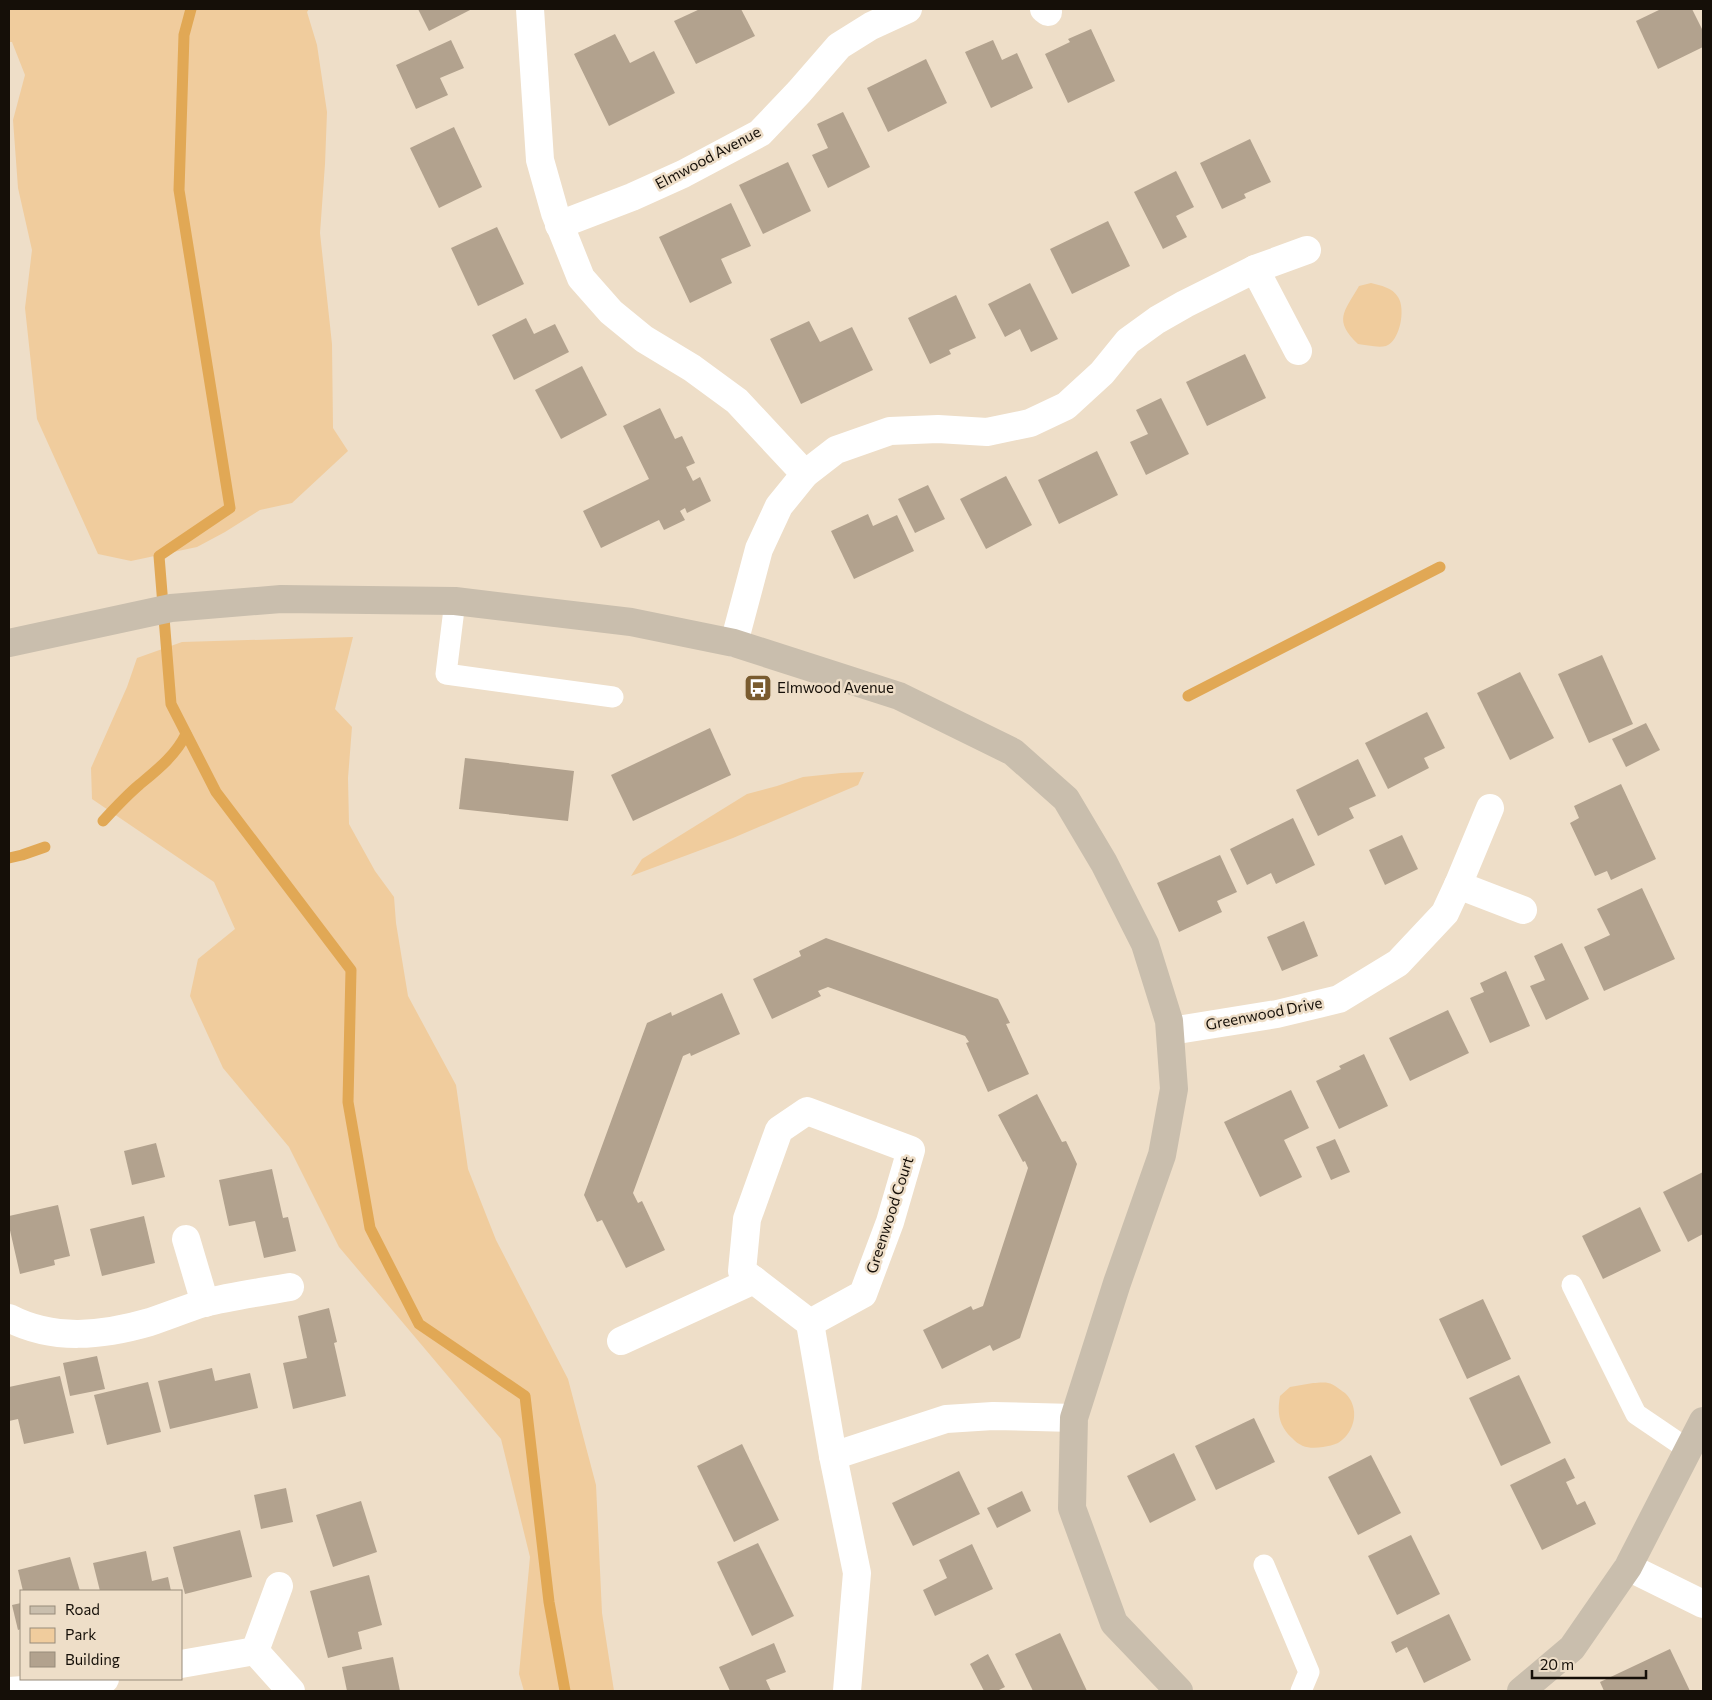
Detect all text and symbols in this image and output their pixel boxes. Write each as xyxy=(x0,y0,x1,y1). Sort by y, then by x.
street label: Elmwood Avenue xyxy=(652,122,763,192)
bus stop icon: Elmwood Avenue xyxy=(743,673,773,703)
place label: Elmwood Avenue xyxy=(777,678,894,696)
street label: Greenwood Drive xyxy=(1204,993,1324,1033)
street label: Greenwood Court xyxy=(862,1154,916,1275)
legend xyxy=(20,1590,182,1680)
text: Road xyxy=(65,1600,100,1618)
text: Park xyxy=(65,1625,96,1643)
scale bar xyxy=(1532,1648,1646,1680)
text: Building xyxy=(65,1650,120,1668)
text: 20 m xyxy=(1540,1655,1574,1673)

